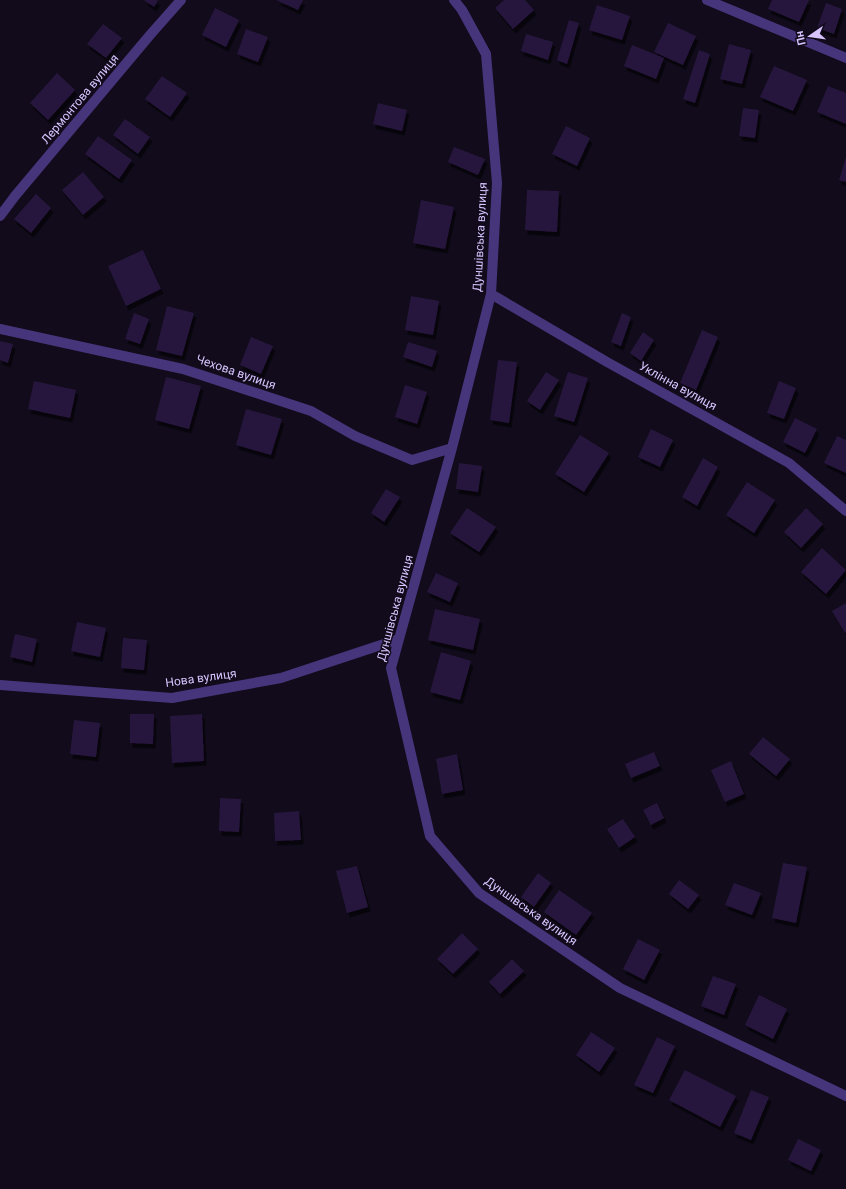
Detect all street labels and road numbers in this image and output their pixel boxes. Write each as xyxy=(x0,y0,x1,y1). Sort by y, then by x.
street label: Лермонтова вулиця xyxy=(38,51,122,147)
street label: Дуншівська вулиця xyxy=(470,182,490,292)
street label: Чехова вулиця xyxy=(194,352,278,392)
street label: Уклінна вулиця xyxy=(637,359,719,413)
street label: Дуншівська вулиця xyxy=(374,553,416,663)
street label: Нова вулиця xyxy=(165,666,237,690)
street label: Дуншівська вулиця xyxy=(482,874,580,948)

